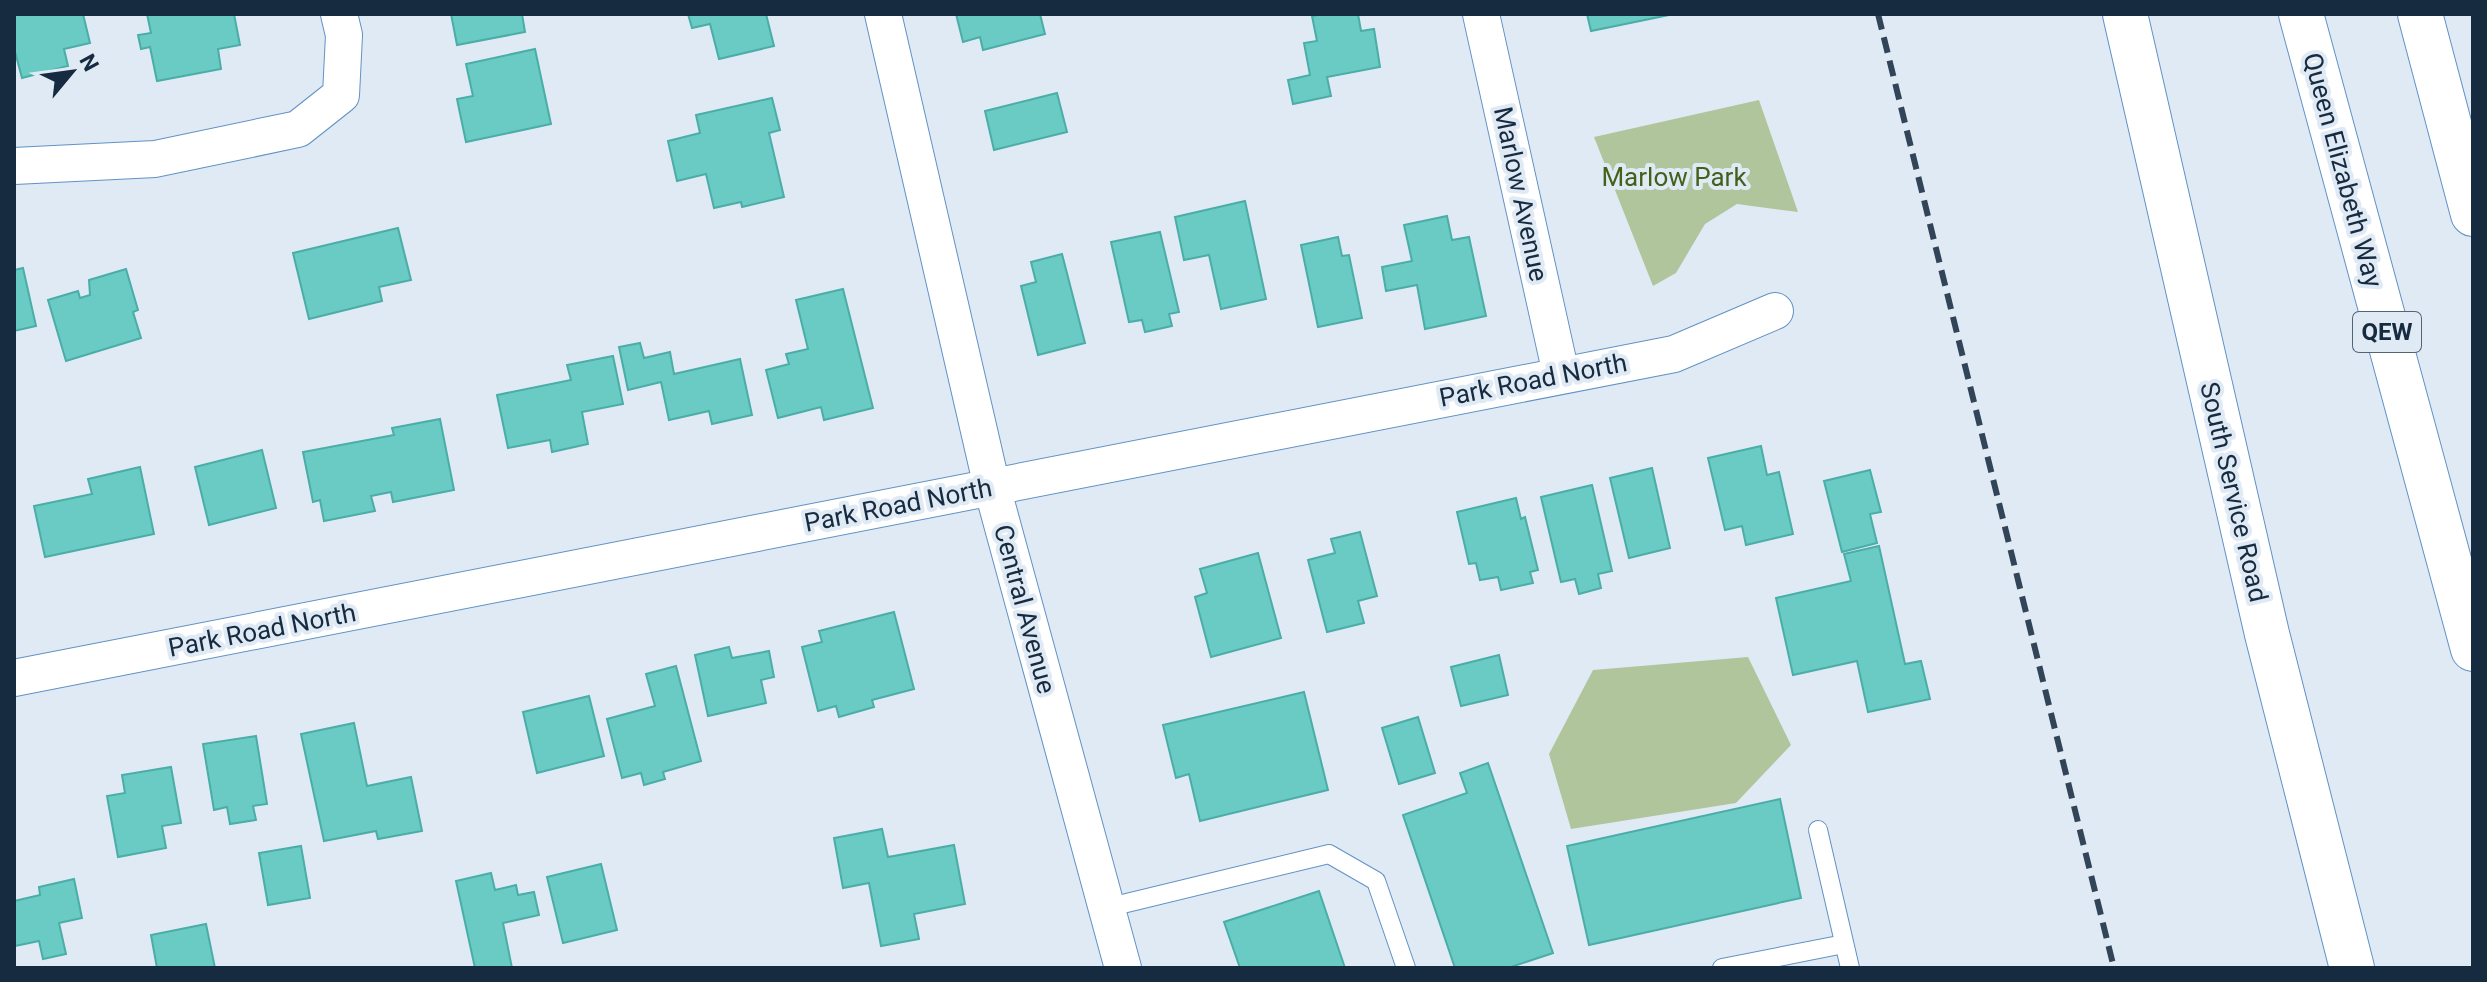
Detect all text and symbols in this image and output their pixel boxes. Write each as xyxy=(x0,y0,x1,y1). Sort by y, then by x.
north arrow xyxy=(32,32,112,112)
street label: Queen Elizabeth Way xyxy=(2297,49,2389,291)
text: N xyxy=(74,50,104,75)
street label: Marlow Avenue xyxy=(1488,104,1554,284)
park label: Marlow Park xyxy=(1601,162,1747,192)
road number: QEW xyxy=(2353,312,2421,352)
street label: Park Road North xyxy=(1437,347,1629,413)
street label: South Service Road xyxy=(2194,379,2274,605)
street label: Park Road North xyxy=(802,472,994,538)
street label: Central Avenue xyxy=(988,521,1062,697)
street label: Park Road North xyxy=(166,597,358,663)

